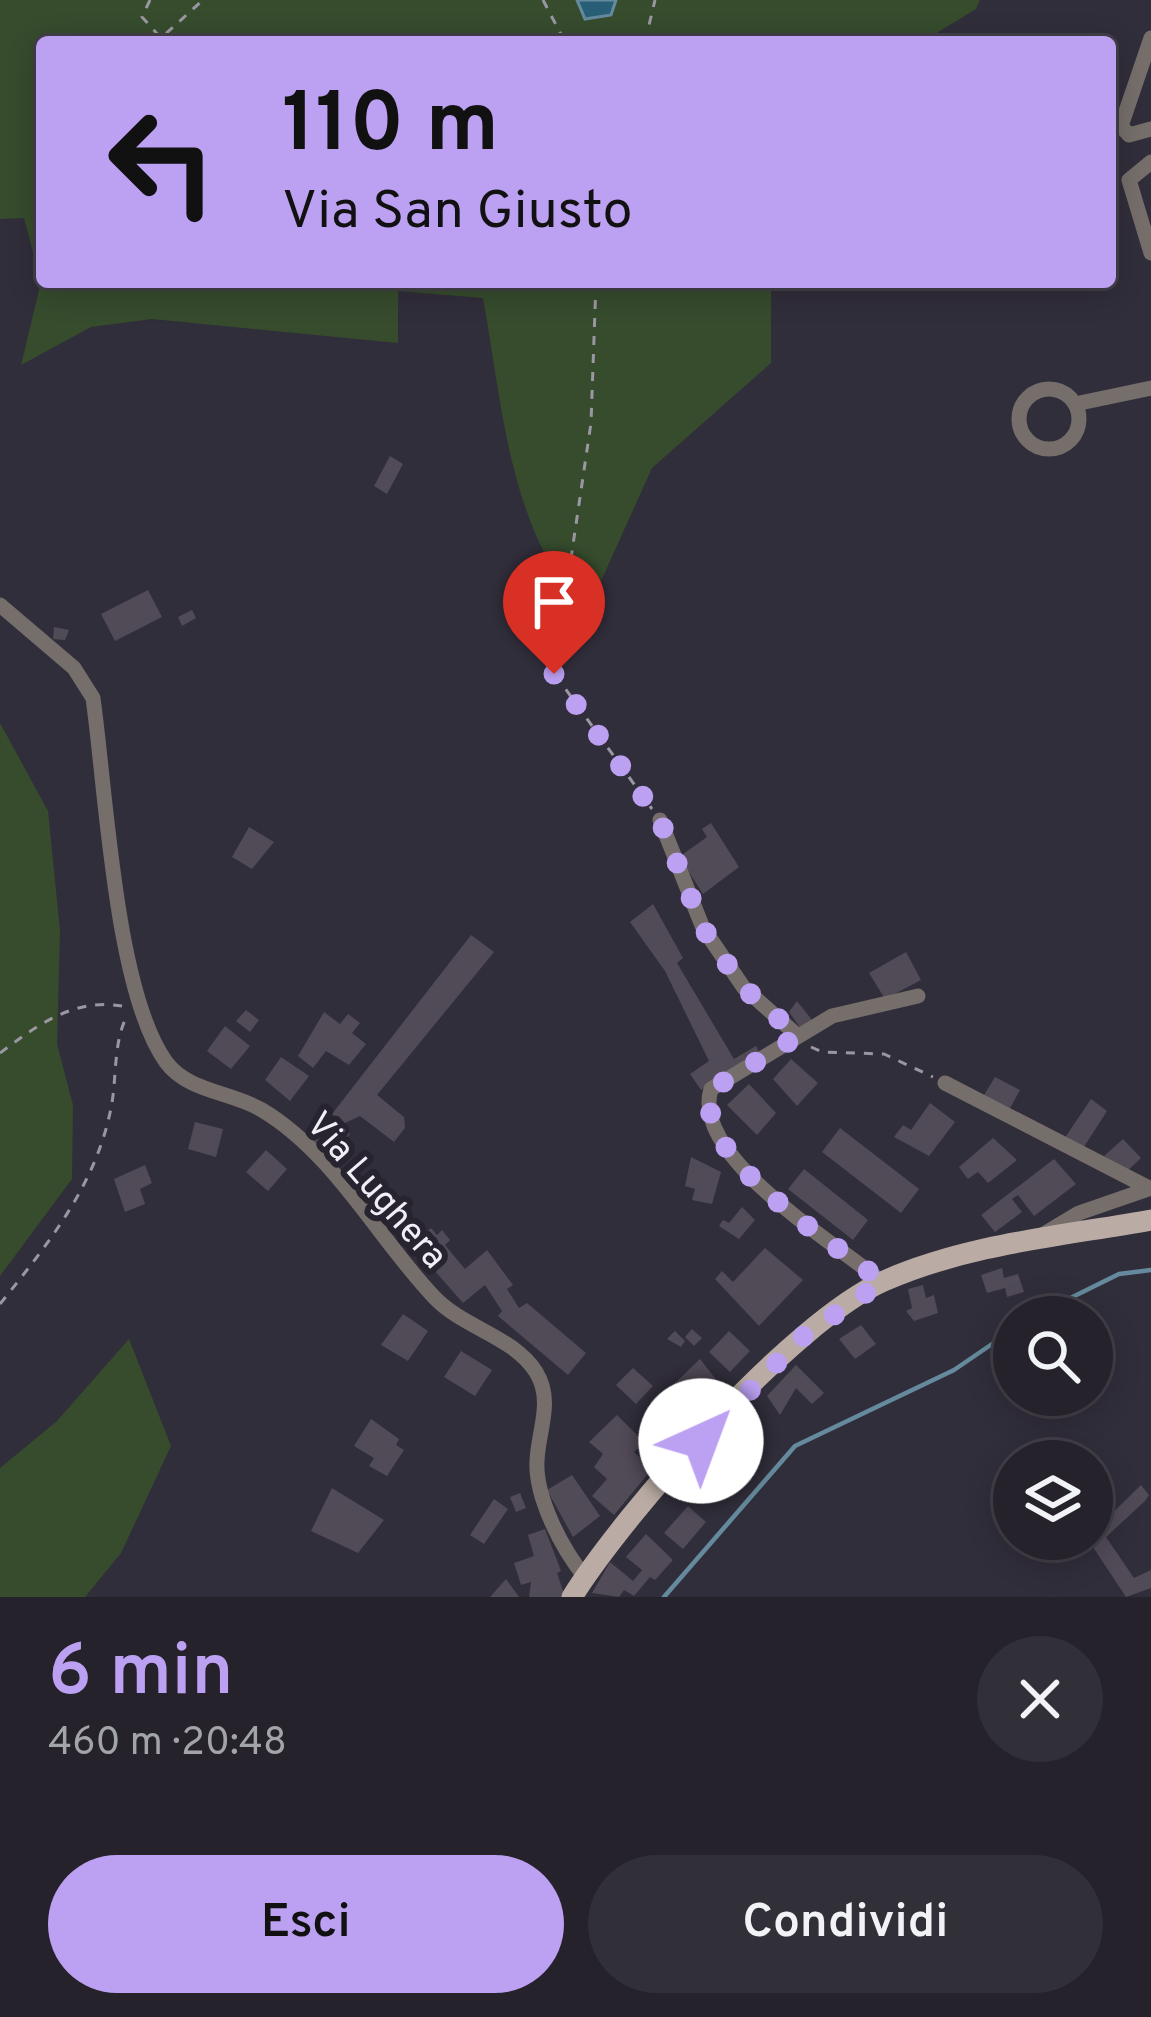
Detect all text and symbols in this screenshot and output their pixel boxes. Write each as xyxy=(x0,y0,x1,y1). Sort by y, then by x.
text: 110 m xyxy=(282,75,499,181)
icon: left xyxy=(84,84,240,240)
text: Via San Giusto xyxy=(282,179,633,248)
pin xyxy=(503,551,605,674)
icon: arrive xyxy=(521,569,587,635)
street label: Via Lughera xyxy=(294,1104,456,1280)
map controls xyxy=(993,1296,1113,1560)
button: search xyxy=(993,1296,1113,1416)
position arrow xyxy=(638,1378,764,1504)
button: layers xyxy=(993,1440,1113,1560)
text: 6 min xyxy=(48,1629,233,1721)
button: close xyxy=(977,1636,1103,1762)
text: 460 m · 20:48 xyxy=(48,1720,287,1769)
button: Esci xyxy=(48,1855,564,1993)
button: Condividi xyxy=(588,1855,1103,1993)

